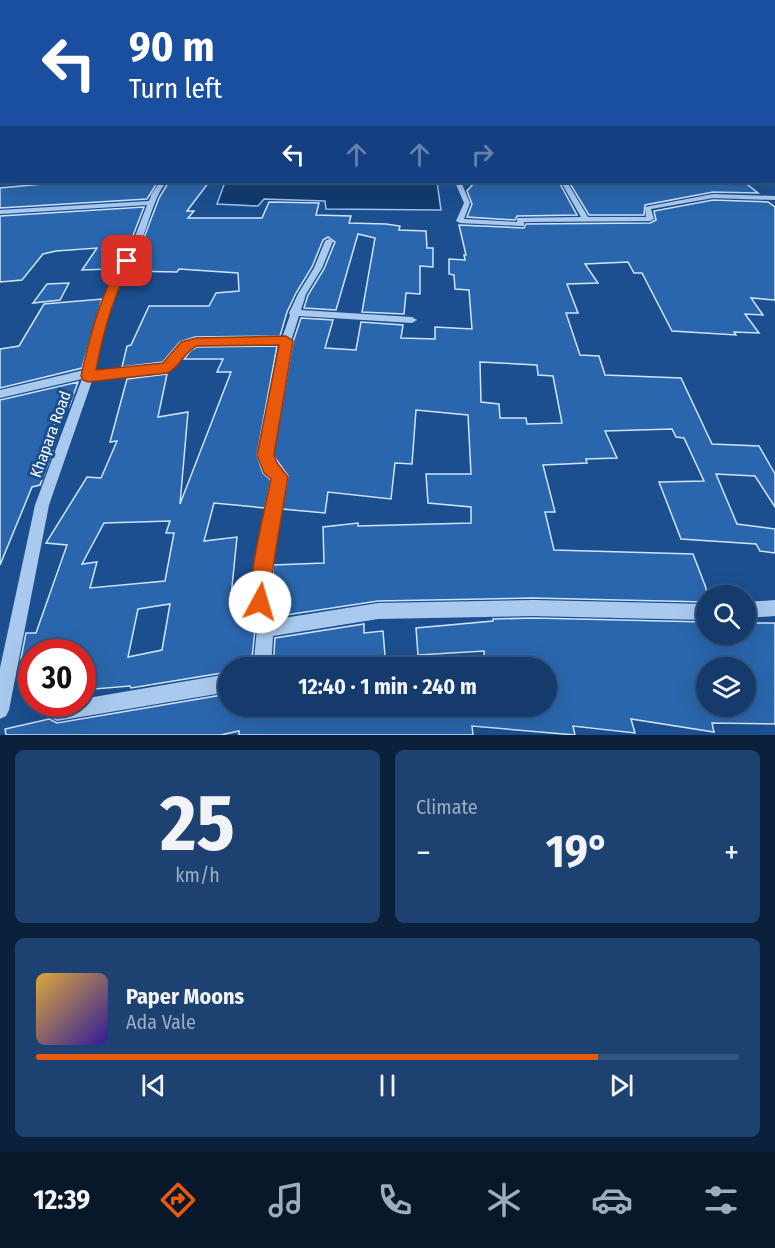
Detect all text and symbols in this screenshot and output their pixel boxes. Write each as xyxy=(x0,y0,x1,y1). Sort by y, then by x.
text: 90 m xyxy=(129,22,214,72)
icon: left xyxy=(30,24,108,102)
text: Turn left xyxy=(129,73,222,105)
icon: left xyxy=(277,138,310,171)
icon: ahead xyxy=(340,138,373,171)
icon: ahead xyxy=(403,138,436,171)
icon: right xyxy=(466,138,499,171)
pin xyxy=(101,235,152,286)
icon: arrive xyxy=(110,244,143,277)
street label: Khapara Road xyxy=(26,388,75,480)
position arrow xyxy=(228,570,292,634)
map controls xyxy=(696,585,756,717)
button: search xyxy=(696,585,756,645)
speed limit sign: 30 xyxy=(18,639,96,717)
button: layers xyxy=(696,657,756,717)
text: 12:40 · 1 min · 240 m xyxy=(298,673,477,700)
text: 25 xyxy=(160,777,235,871)
text: Climate xyxy=(416,795,478,819)
text: 19° xyxy=(546,825,609,879)
text: − xyxy=(416,833,431,873)
text: + xyxy=(724,833,739,873)
text: km/h xyxy=(175,863,220,887)
text: Paper Moons xyxy=(126,983,244,1010)
text: Ada Vale xyxy=(126,1010,196,1034)
icon: previous xyxy=(137,1069,170,1102)
icon: pause xyxy=(371,1069,404,1102)
icon: next xyxy=(605,1069,638,1102)
icon: directions xyxy=(157,1179,199,1221)
icon: music xyxy=(265,1179,307,1221)
icon: phone xyxy=(374,1179,416,1221)
icon: climate xyxy=(483,1179,525,1221)
icon: car xyxy=(591,1179,633,1221)
icon: filters xyxy=(700,1179,742,1221)
text: 12:39 xyxy=(33,1184,90,1216)

